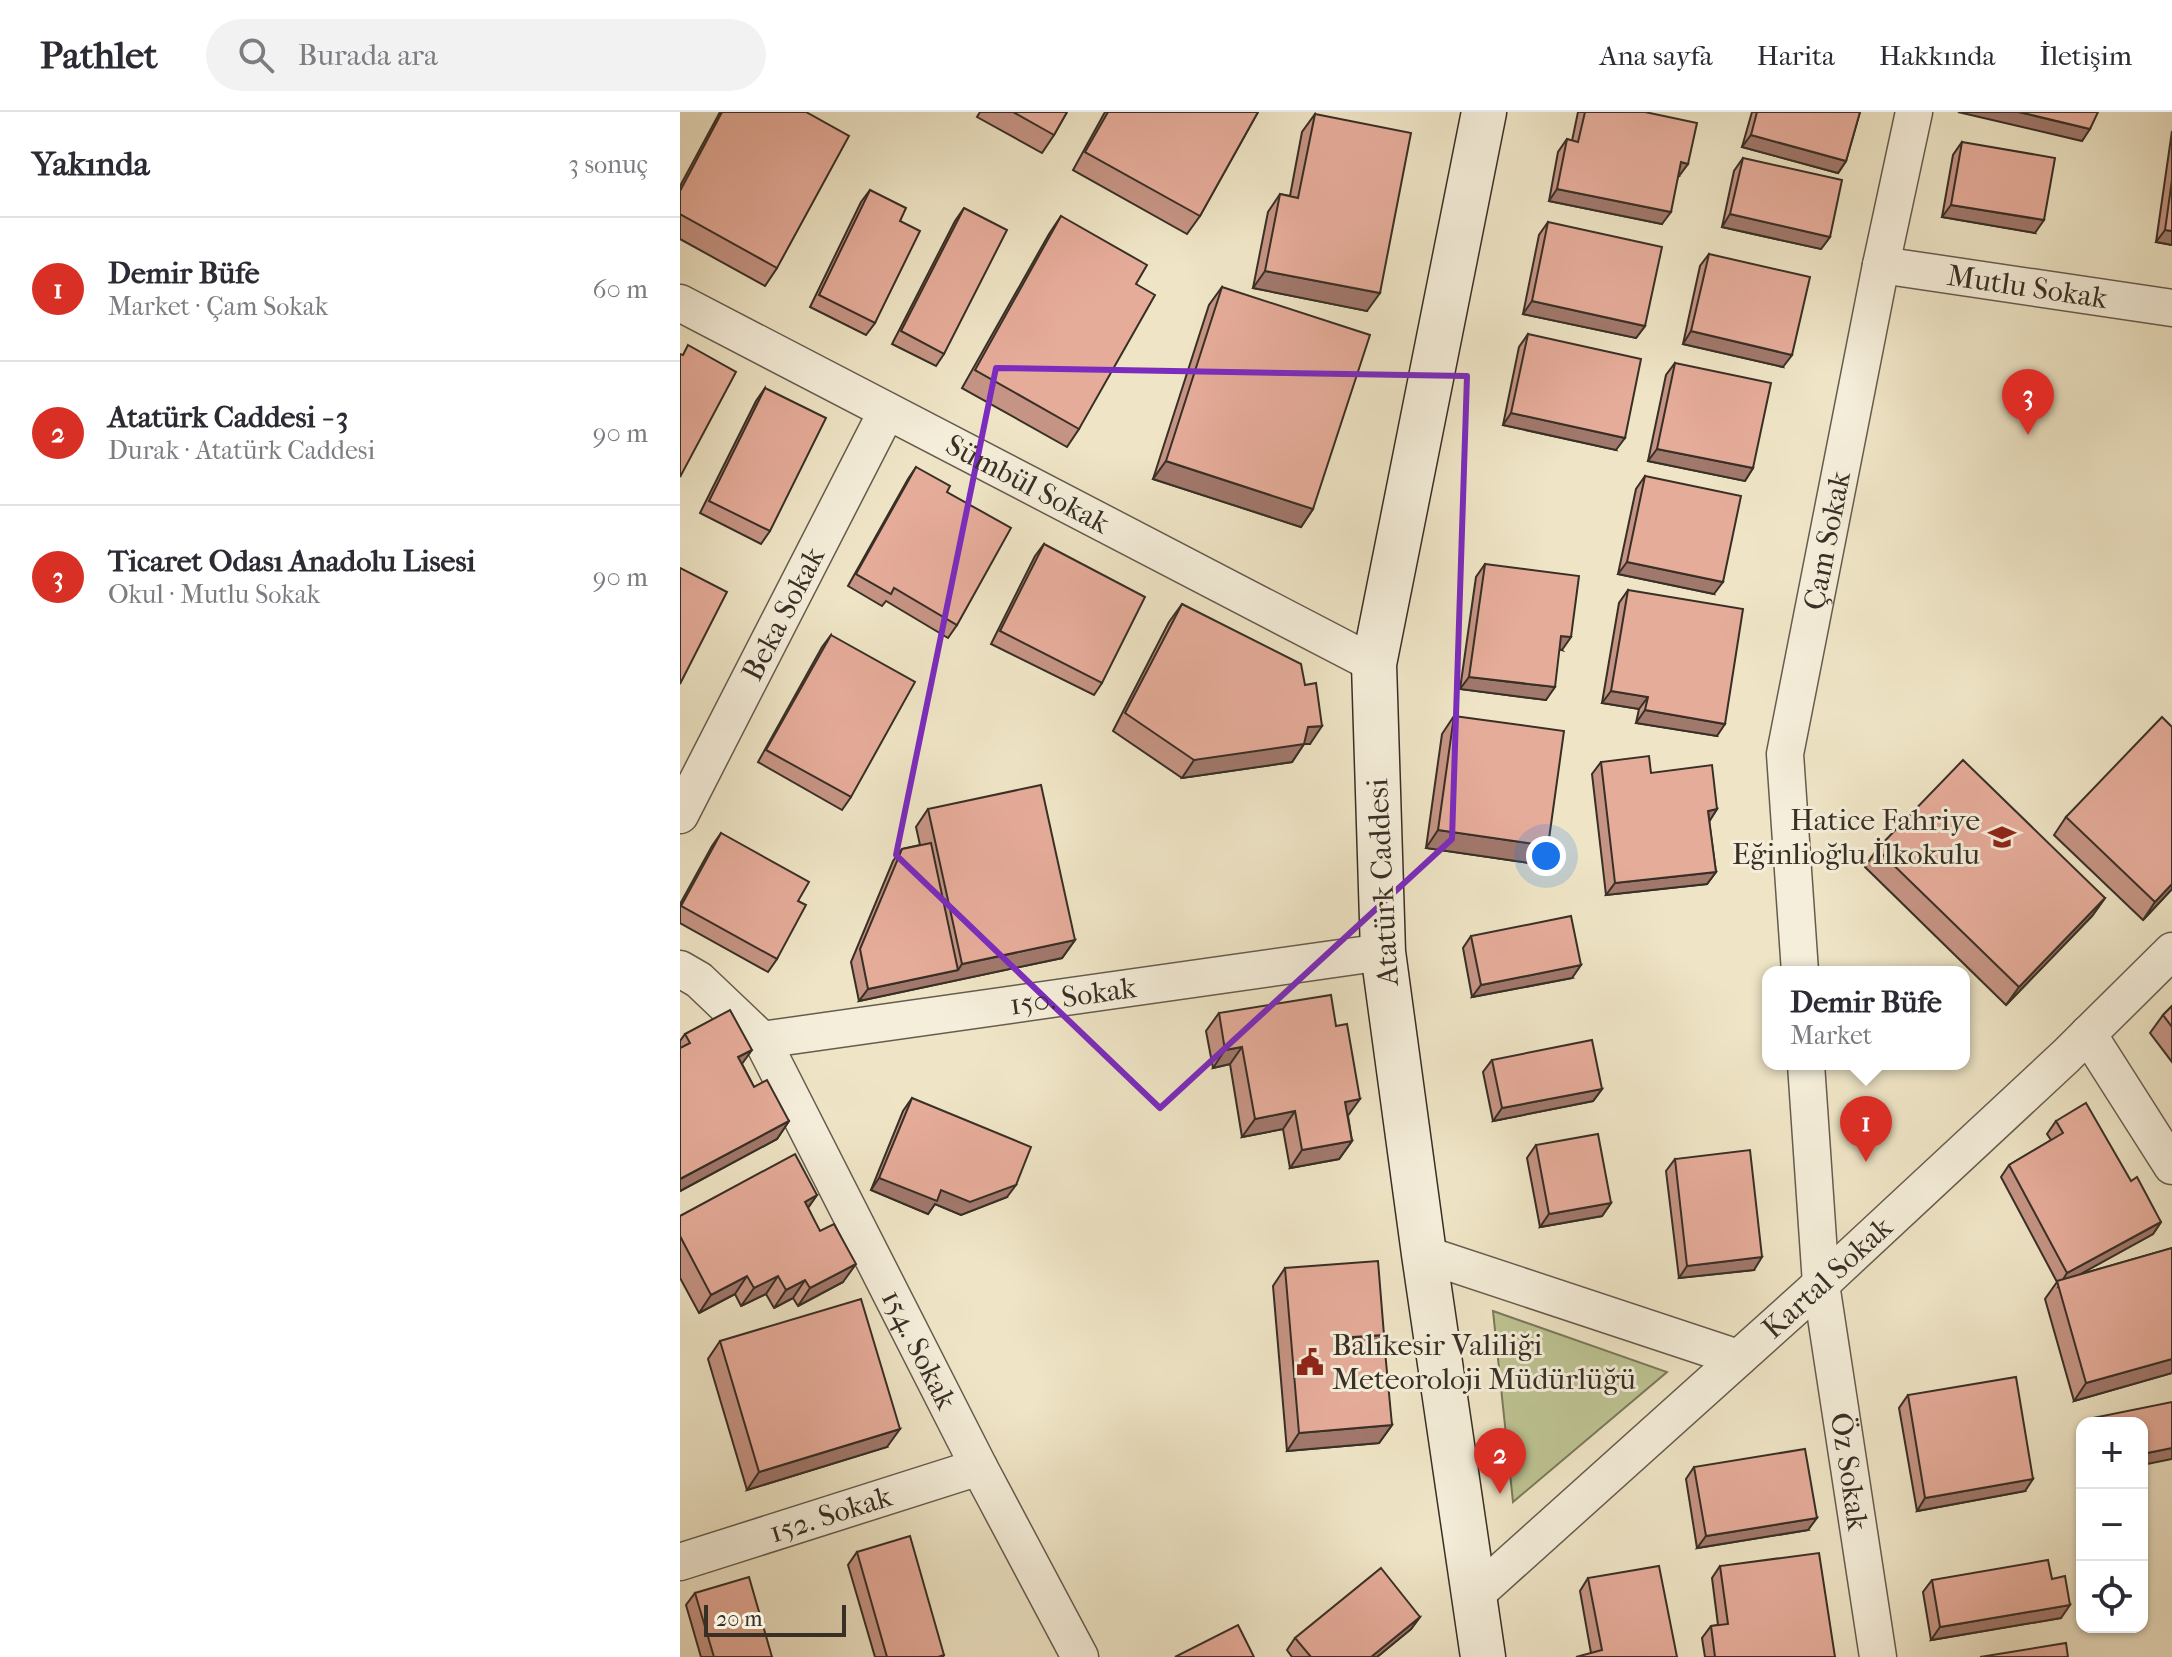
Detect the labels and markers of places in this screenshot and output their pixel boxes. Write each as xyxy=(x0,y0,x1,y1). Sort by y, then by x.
pin: 3 xyxy=(2002,369,2054,435)
place label: Hatice Fahriye Eğinlioğlu İlkokulu xyxy=(1732,803,1980,872)
school or university icon: Hatice Fahriye Eğinlioğlu İlkokulu xyxy=(1987,822,2017,852)
pin: 1 xyxy=(1840,1096,1892,1162)
place label: Balıkesir Valiliği Meteoroloji Müdürlüğü xyxy=(1332,1328,1636,1397)
public building icon: Balıkesir Valiliği Meteoroloji Müdürlüğü xyxy=(1295,1347,1325,1377)
pin: 2 xyxy=(1474,1428,1526,1494)

